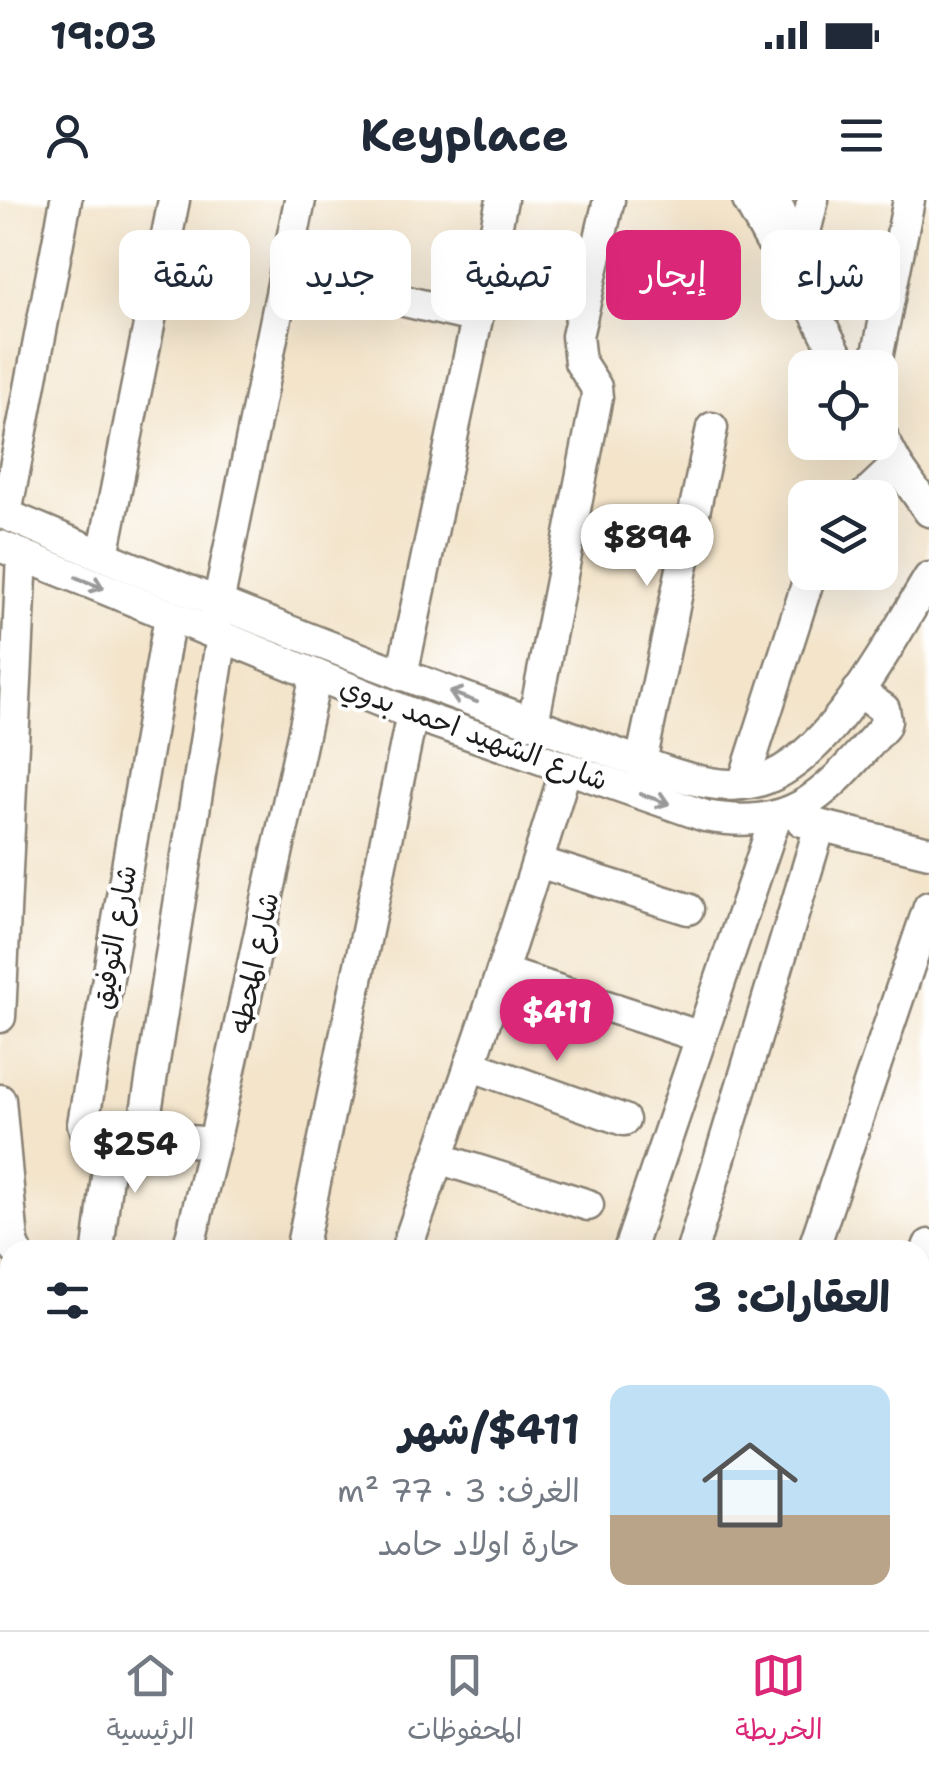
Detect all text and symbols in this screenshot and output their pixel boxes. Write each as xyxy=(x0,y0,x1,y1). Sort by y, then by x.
text: 19:03 xyxy=(50,10,157,61)
text: Keyplace xyxy=(360,105,569,165)
icon: person xyxy=(40,108,95,163)
icon: menu xyxy=(834,108,889,163)
chip: شقة xyxy=(119,230,250,320)
chip: جديد xyxy=(270,230,411,320)
chip: تصفية xyxy=(431,230,586,320)
chip: إيجار xyxy=(606,230,741,320)
chip: شراء xyxy=(761,230,900,320)
map controls xyxy=(788,350,898,590)
button: locate xyxy=(788,350,898,460)
button: layers xyxy=(788,480,898,590)
pin: $894 xyxy=(588,504,706,589)
text: $894 xyxy=(603,515,691,558)
one-way arrow xyxy=(74,575,105,593)
street label: شارع الشهيد احمد بدوي xyxy=(334,667,613,801)
one-way arrow xyxy=(449,687,480,705)
one-way arrow xyxy=(639,791,670,809)
street label: شارع التوفيق xyxy=(83,862,146,1012)
street label: شارع المحطه xyxy=(220,889,288,1037)
pin: $411 xyxy=(498,979,616,1064)
text: $411 xyxy=(522,990,592,1033)
pin: $254 xyxy=(76,1111,194,1196)
text: $254 xyxy=(92,1122,178,1165)
text: العقارات: 3 xyxy=(692,1269,890,1325)
icon: filters xyxy=(40,1273,95,1328)
text: $411/شهر xyxy=(400,1401,580,1457)
icon: home xyxy=(690,1425,810,1545)
text: الغرف: 3 · 77 m² xyxy=(337,1469,580,1512)
text: حارة اولاد حامد xyxy=(377,1522,580,1565)
tab: الرئيسية xyxy=(106,1648,194,1754)
tab: المحفوظات xyxy=(407,1648,522,1754)
tab: الخريطة xyxy=(735,1648,823,1754)

